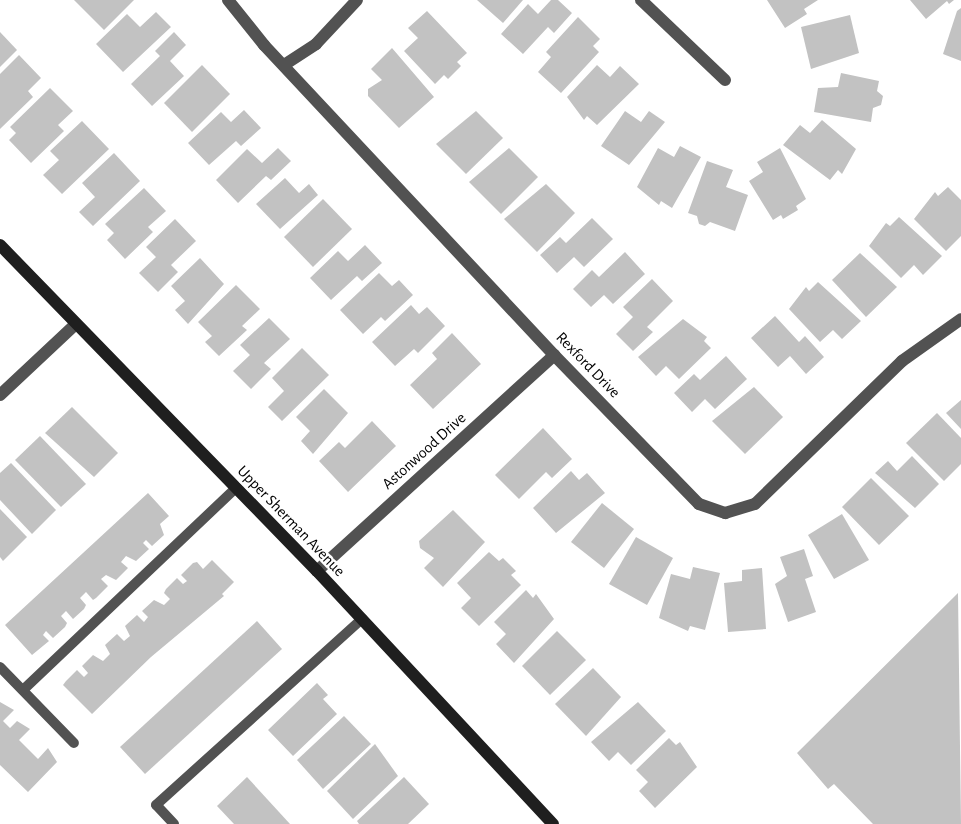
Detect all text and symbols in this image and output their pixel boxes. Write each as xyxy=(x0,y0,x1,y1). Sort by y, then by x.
street label: Rexford Drive xyxy=(552,328,624,402)
street label: Astonwood Drive xyxy=(378,408,470,494)
street label: Upper Sherman Avenue xyxy=(233,461,349,581)

